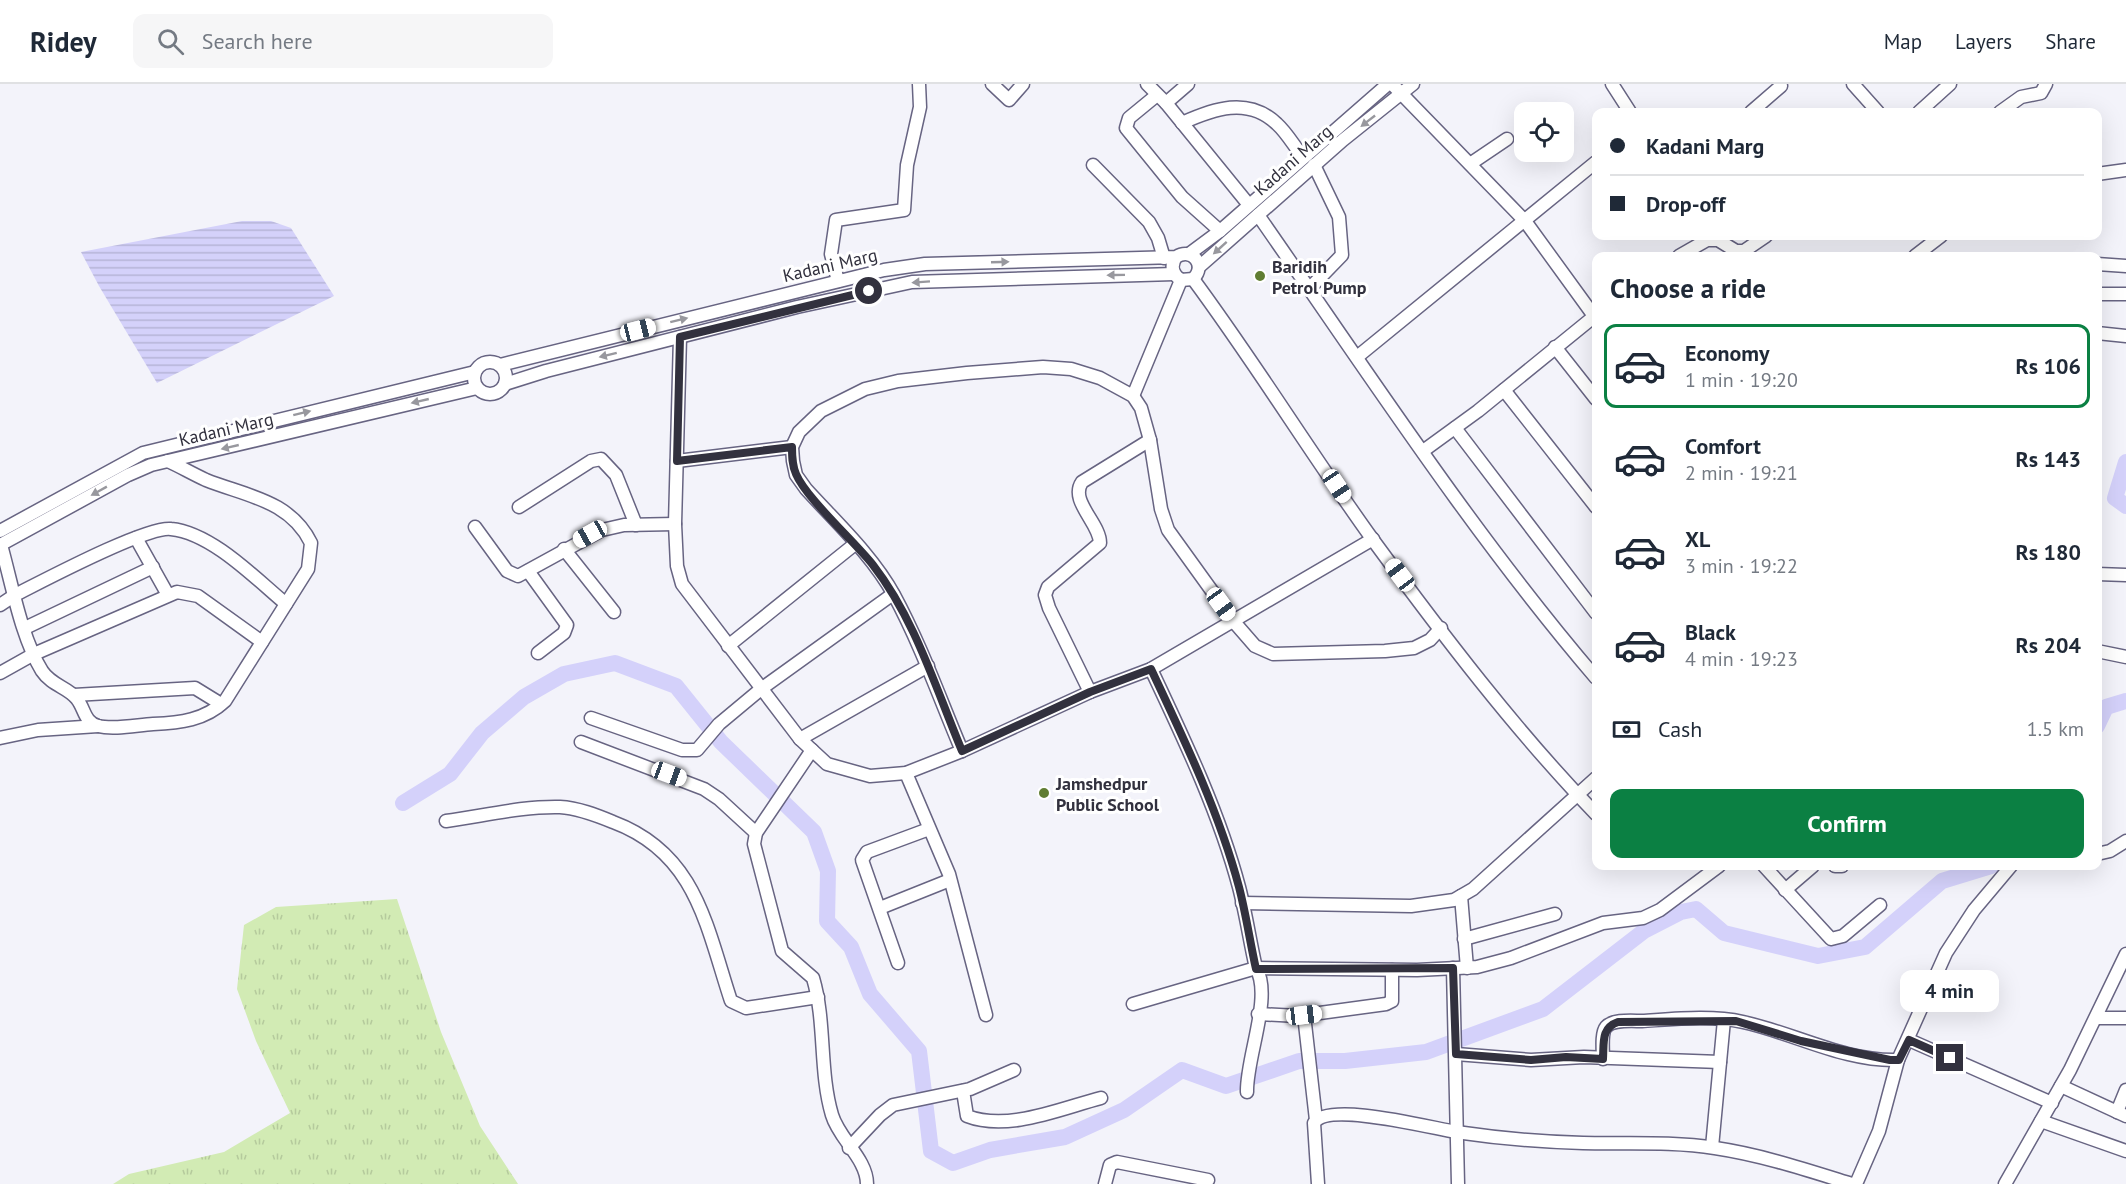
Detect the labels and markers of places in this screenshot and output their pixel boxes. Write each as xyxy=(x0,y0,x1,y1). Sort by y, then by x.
place label: Baridih Petrol Pump xyxy=(1272,255,1367,299)
marker: Baridih Petrol Pump xyxy=(1253,269,1267,283)
place label: Jamshedpur Public School xyxy=(1055,772,1160,816)
marker: Jamshedpur Public School xyxy=(1037,786,1051,800)

